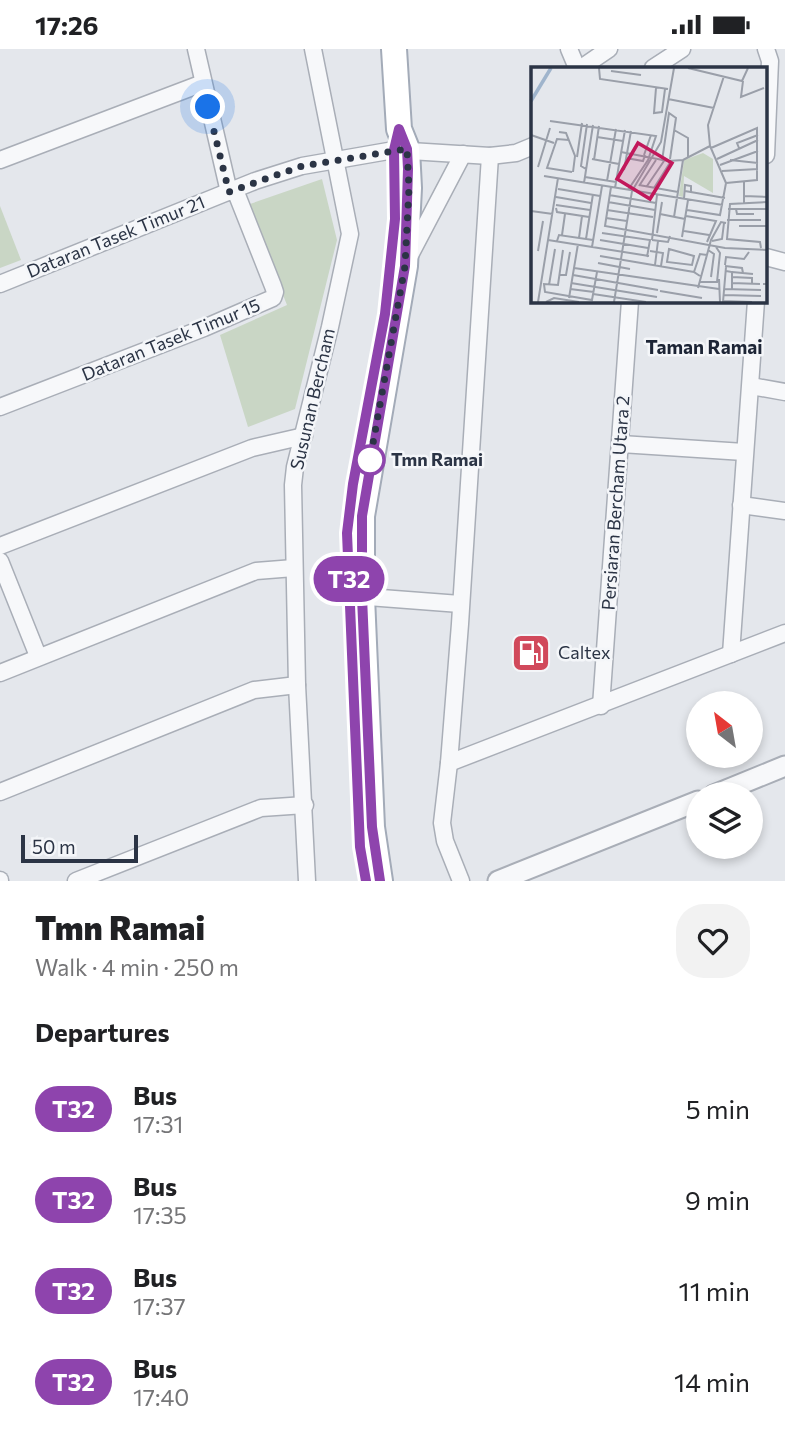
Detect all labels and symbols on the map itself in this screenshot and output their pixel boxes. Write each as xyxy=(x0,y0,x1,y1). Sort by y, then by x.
inset map xyxy=(531,67,768,303)
your location xyxy=(190,89,225,124)
street label: Dataran Tasek Timur 21 xyxy=(23,190,208,282)
street label: Dataran Tasek Timur 15 xyxy=(78,293,263,385)
street label: Susunan Bercham xyxy=(285,326,339,472)
district label: Taman Ramai xyxy=(645,335,763,358)
street label: Persiaran Bercham Utara 2 xyxy=(597,395,633,611)
marker: Tmn Ramai xyxy=(355,445,385,475)
place label: Tmn Ramai xyxy=(391,448,483,470)
line badge: T32 xyxy=(309,556,389,602)
fuel station icon: Caltex xyxy=(510,632,552,674)
place label: Caltex xyxy=(558,641,611,663)
north arrow xyxy=(686,691,763,768)
scale bar xyxy=(21,832,138,864)

